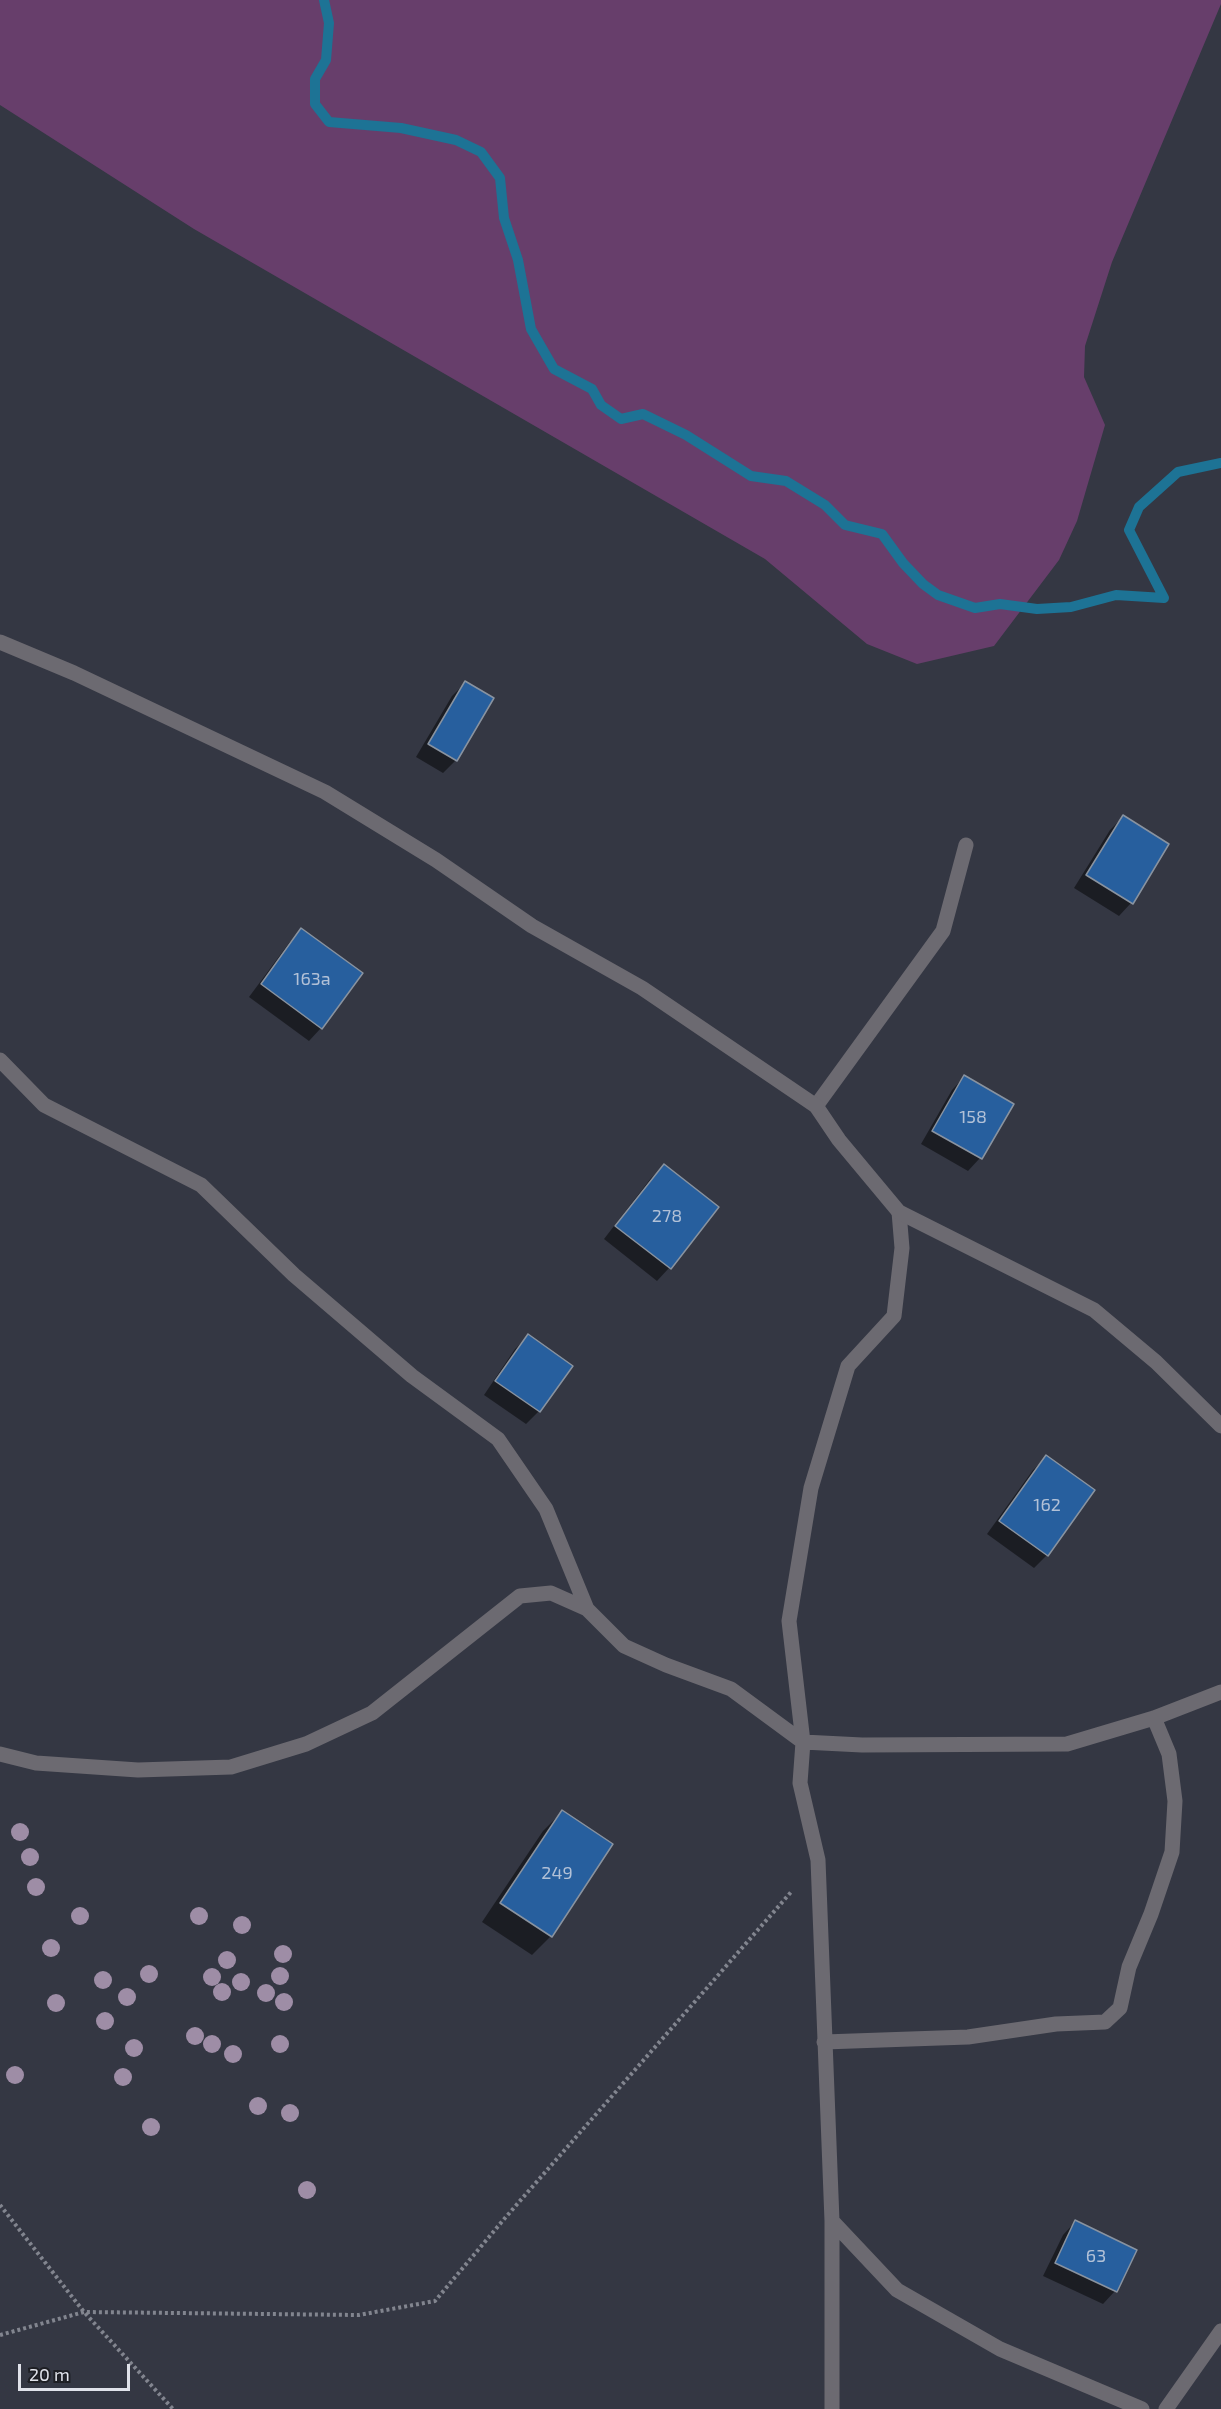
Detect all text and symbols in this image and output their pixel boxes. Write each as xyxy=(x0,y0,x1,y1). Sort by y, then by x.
house number: 163а xyxy=(293,968,331,990)
house number: 158 xyxy=(959,1106,987,1128)
house number: 278 xyxy=(652,1205,682,1227)
house number: 162 xyxy=(1033,1494,1061,1516)
house number: 249 xyxy=(541,1862,573,1884)
house number: 63 xyxy=(1086,2245,1106,2267)
scale bar xyxy=(21,2352,134,2390)
text: 20 m xyxy=(29,2363,70,2385)

